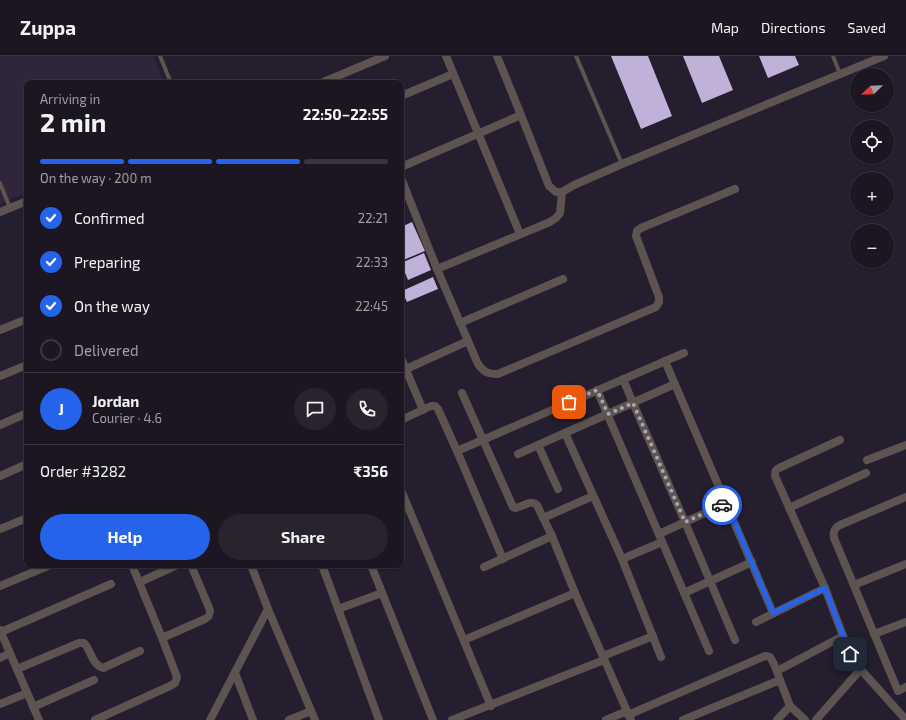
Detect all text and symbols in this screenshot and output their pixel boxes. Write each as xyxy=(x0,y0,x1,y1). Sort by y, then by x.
text: Zuppa xyxy=(20,16,76,39)
text: Map xyxy=(711,19,739,36)
text: Directions xyxy=(761,19,826,36)
text: Saved xyxy=(848,19,886,36)
north arrow xyxy=(850,68,894,112)
map controls xyxy=(850,68,894,268)
text: Arriving in xyxy=(40,91,100,107)
text: 22:50–22:55 xyxy=(303,105,388,123)
text: 2 min xyxy=(40,106,106,137)
button: locate xyxy=(850,120,894,164)
text: On the way · 200 m xyxy=(40,170,152,186)
button: + xyxy=(850,172,894,216)
icon: check xyxy=(40,207,62,229)
text: Confirmed xyxy=(74,209,145,227)
text: 22:21 xyxy=(358,210,388,226)
button: − xyxy=(850,224,894,268)
icon: check xyxy=(40,251,62,273)
text: Preparing xyxy=(74,253,140,271)
text: 22:33 xyxy=(356,254,388,270)
icon: check xyxy=(40,295,62,317)
text: On the way xyxy=(74,297,150,315)
text: 22:45 xyxy=(355,298,388,314)
text: Delivered xyxy=(74,341,139,359)
pin xyxy=(552,385,586,419)
button: chat xyxy=(294,388,336,430)
button: phone xyxy=(346,388,388,430)
icon: bag xyxy=(558,391,580,413)
text: Jordan xyxy=(92,392,139,410)
text: J xyxy=(58,400,64,418)
text: Courier · 4.6 xyxy=(92,410,162,426)
text: Order #3282 xyxy=(40,462,126,480)
text: ₹356 xyxy=(353,462,388,480)
courier xyxy=(702,485,742,525)
icon: car xyxy=(711,494,733,516)
button: Help xyxy=(40,514,210,560)
button: Share xyxy=(218,514,388,560)
pin xyxy=(833,637,867,671)
icon: home xyxy=(839,643,861,665)

